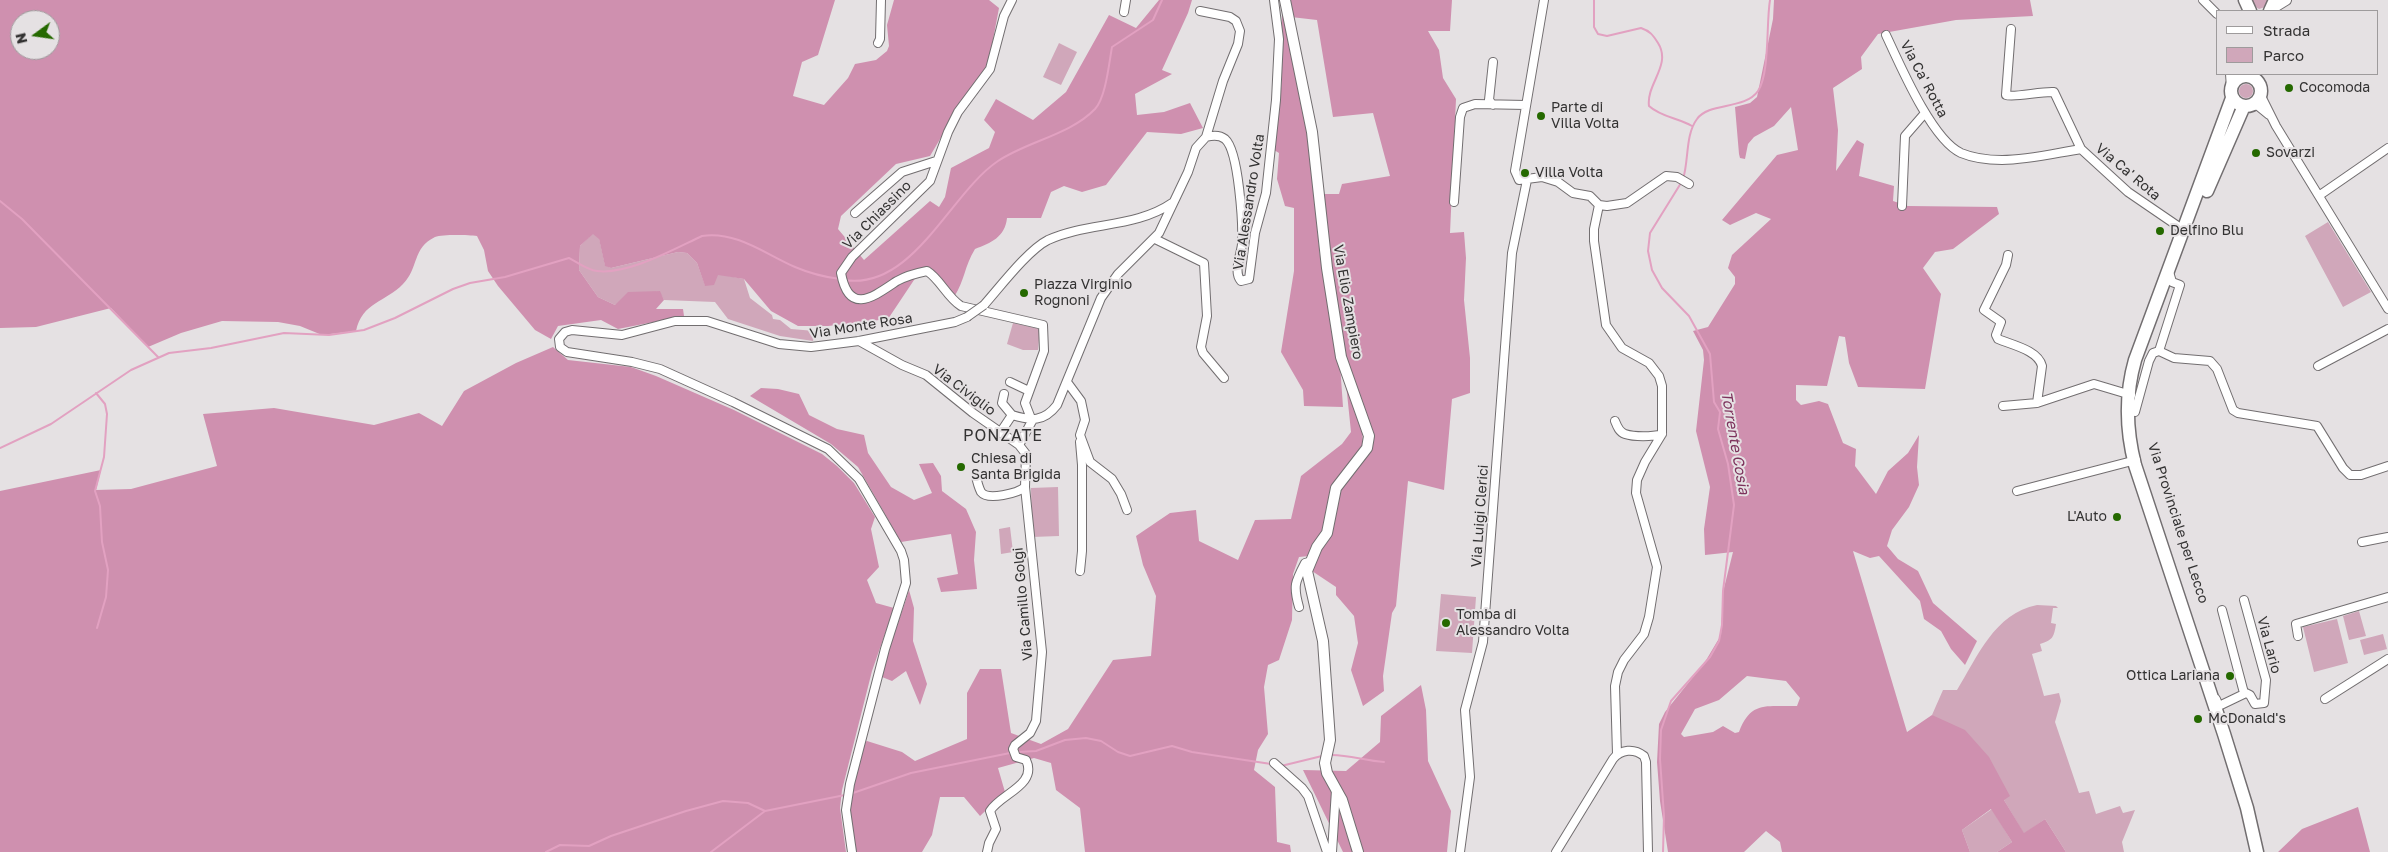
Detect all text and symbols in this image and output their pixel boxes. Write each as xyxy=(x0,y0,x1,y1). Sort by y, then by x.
north arrow xyxy=(10,10,60,60)
legend xyxy=(2216,10,2378,75)
text: Strada xyxy=(2263,21,2310,39)
text: N xyxy=(11,31,30,46)
street label: Via Ca' Rotta xyxy=(1897,37,1951,121)
text: Parco xyxy=(2263,46,2304,64)
place label: Cocomoda xyxy=(2299,80,2370,96)
marker: Cocomoda xyxy=(2283,82,2295,94)
place label: Parte di Villa Volta xyxy=(1551,100,1619,132)
marker: Parte di Villa Volta xyxy=(1535,110,1547,122)
street label: Via Alessandro Volta xyxy=(1230,133,1268,271)
street label: Via Ca' Rota xyxy=(2092,140,2164,204)
place label: Sovarzi xyxy=(2266,145,2315,161)
marker: Sovarzi xyxy=(2250,147,2262,159)
place label: Villa Volta xyxy=(1535,165,1603,181)
marker: Villa Volta xyxy=(1519,167,1531,179)
street label: Via Chiassino xyxy=(839,177,915,253)
place label: Delfino Blu xyxy=(2170,223,2244,239)
marker: Delfino Blu xyxy=(2154,225,2166,237)
street label: Via Elio Zampiero xyxy=(1330,243,1366,361)
place label: Piazza Virginio Rognoni xyxy=(1034,277,1132,310)
marker: Piazza Virginio Rognoni xyxy=(1018,287,1030,299)
street label: Via Monte Rosa xyxy=(808,310,914,342)
street label: Via Civiglio xyxy=(929,361,999,419)
water label: Torrente Cosia xyxy=(1717,390,1753,496)
district label: PONZATE xyxy=(962,426,1044,446)
street label: Via Provinciale per Lecco xyxy=(2144,441,2212,605)
place label: Chiesa di Santa Brigida xyxy=(971,451,1061,484)
marker: Chiesa di Santa Brigida xyxy=(955,461,967,473)
street label: Via Luigi Clerici xyxy=(1468,464,1492,568)
place label: L'Auto xyxy=(2067,509,2107,525)
marker: L'Auto xyxy=(2111,511,2123,523)
street label: Via Camillo Golgi xyxy=(1010,547,1036,661)
place label: Tomba di Alessandro Volta xyxy=(1456,607,1569,640)
street label: Via Lario xyxy=(2253,615,2285,675)
marker: Tomba di Alessandro Volta xyxy=(1440,617,1452,629)
place label: Ottica Lariana xyxy=(2126,668,2220,684)
marker: Ottica Lariana xyxy=(2224,670,2236,682)
place label: McDonald's xyxy=(2208,711,2286,727)
marker: McDonald's xyxy=(2192,713,2204,725)

